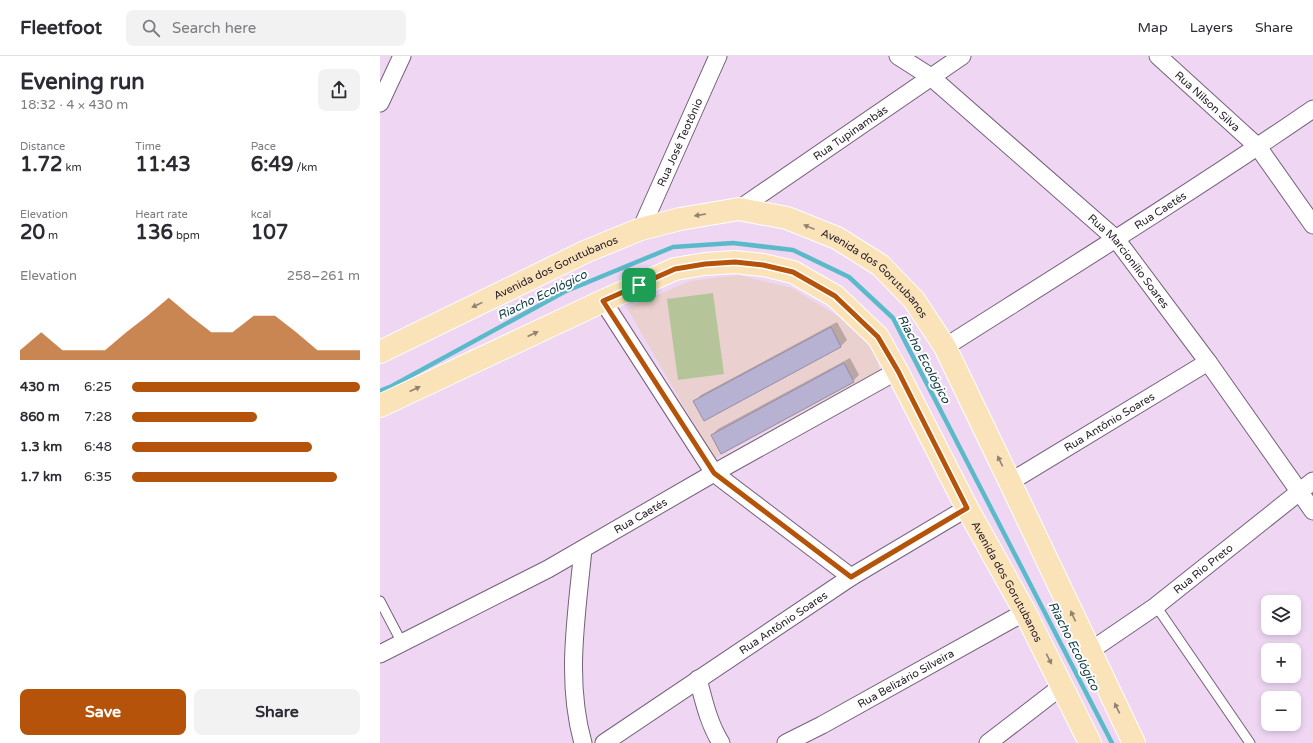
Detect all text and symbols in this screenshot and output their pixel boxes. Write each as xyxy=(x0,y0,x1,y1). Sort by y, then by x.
search box xyxy=(126,10,406,46)
text: Fleetfoot xyxy=(20,17,102,39)
icon: search xyxy=(140,17,162,39)
text: Search here xyxy=(172,19,256,37)
text: Map xyxy=(1138,19,1168,36)
text: Layers xyxy=(1190,19,1233,36)
text: Share xyxy=(1255,19,1293,36)
street label: Rua Nilson Silva xyxy=(1172,68,1243,134)
text: Evening run xyxy=(20,69,145,95)
button: share xyxy=(318,69,360,111)
street label: Rua José Teotônio xyxy=(654,96,705,189)
text: 18:32 · 4 × 430 m xyxy=(20,97,128,113)
street label: Rua Tupinambás xyxy=(811,103,890,163)
text: Distance xyxy=(20,140,65,153)
text: Time xyxy=(135,140,161,153)
text: Pace xyxy=(251,140,276,153)
text: 1.72 xyxy=(20,153,63,177)
text: 11:43 xyxy=(135,153,191,177)
text: 6:49 xyxy=(251,153,294,177)
text: km xyxy=(63,161,82,174)
text: /km xyxy=(294,161,317,174)
street label: Rua Caetés xyxy=(1132,189,1189,232)
text: Elevation xyxy=(20,208,68,221)
text: Heart rate xyxy=(135,208,188,221)
text: kcal xyxy=(251,208,271,221)
street label: Rua Marcionílio Soares xyxy=(1086,211,1172,311)
one-way arrow xyxy=(694,212,706,218)
text: 20 xyxy=(20,221,45,245)
text: 136 xyxy=(135,221,173,245)
text: 107 xyxy=(251,221,288,245)
one-way arrow xyxy=(803,223,815,229)
street label: Avenida dos Gorutubanos xyxy=(819,226,930,320)
text: m xyxy=(45,229,58,242)
text: bpm xyxy=(173,229,200,242)
street label: Avenida dos Gorutubanos xyxy=(491,233,620,302)
water label: Riacho Ecológico xyxy=(495,267,590,323)
text: Elevation xyxy=(20,268,77,284)
text: 258–261 m xyxy=(287,268,360,284)
pin xyxy=(622,268,656,302)
icon: arrive xyxy=(628,274,650,296)
one-way arrow xyxy=(471,302,483,308)
water label: Riacho Ecológico xyxy=(895,312,954,406)
one-way arrow xyxy=(527,331,539,337)
text: 430 m xyxy=(20,379,60,395)
text: 6:25 xyxy=(84,379,112,395)
one-way arrow xyxy=(410,386,421,392)
street label: Rua Antônio Soares xyxy=(1062,390,1157,454)
text: 860 m xyxy=(20,409,60,425)
text: 7:28 xyxy=(84,409,112,425)
text: 1.3 km xyxy=(20,439,62,455)
text: 6:48 xyxy=(84,439,112,455)
one-way arrow xyxy=(997,455,1003,466)
text: 1.7 km xyxy=(20,469,62,485)
text: 6:35 xyxy=(84,469,112,485)
street label: Rua Caetés xyxy=(611,495,669,536)
street label: Avenida dos Gorutubanos xyxy=(969,519,1045,644)
street label: Rua Rio Preto xyxy=(1171,541,1236,596)
street label: Rua Antônio Soares xyxy=(737,588,830,657)
map controls xyxy=(1261,595,1301,731)
button: layers xyxy=(1261,595,1301,635)
water label: Riacho Ecológico xyxy=(1046,599,1103,693)
one-way arrow xyxy=(1070,610,1076,622)
button: + xyxy=(1261,643,1301,683)
street label: Rua Belizário Silveira xyxy=(855,646,956,710)
one-way arrow xyxy=(1045,653,1052,665)
button: Save xyxy=(20,689,186,735)
button: Share xyxy=(194,689,360,735)
button: − xyxy=(1261,691,1301,731)
one-way arrow xyxy=(1114,702,1120,714)

